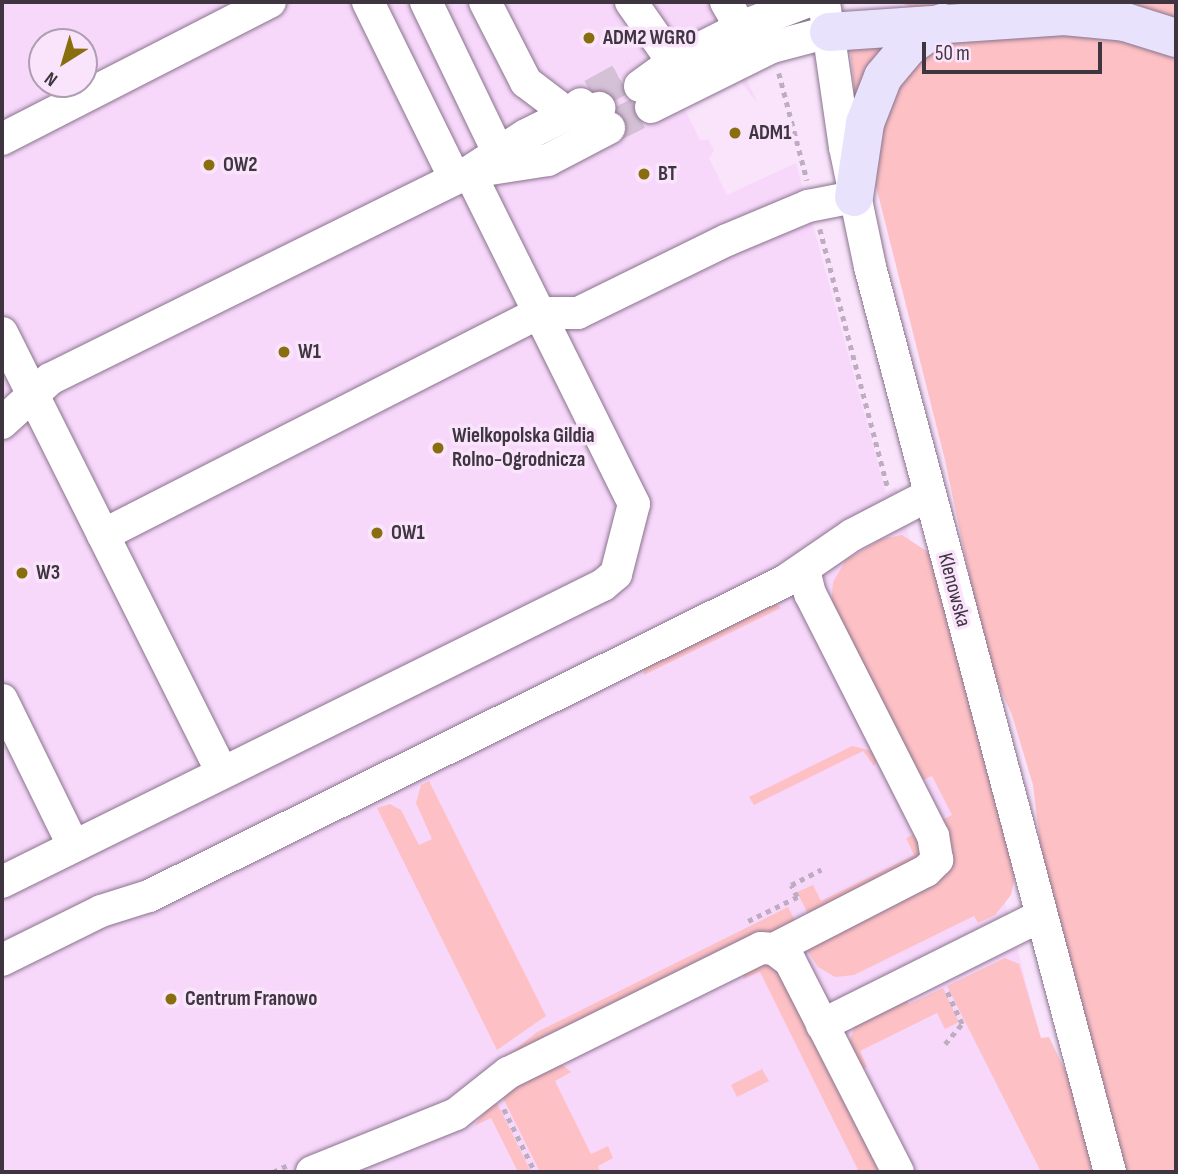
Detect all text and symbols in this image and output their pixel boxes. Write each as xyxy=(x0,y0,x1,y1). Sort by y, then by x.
place label: ADM2 WGRO xyxy=(603,25,696,51)
north arrow xyxy=(28,28,98,98)
scale bar xyxy=(926,28,1106,72)
marker: ADM2 WGRO xyxy=(581,30,597,46)
text: 50 m xyxy=(935,41,970,66)
text: N xyxy=(40,66,62,91)
place label: ADM1 xyxy=(749,120,791,146)
marker: ADM1 xyxy=(727,125,743,141)
place label: OW2 xyxy=(223,152,257,178)
marker: OW2 xyxy=(201,157,217,173)
place label: BT xyxy=(658,161,677,187)
marker: BT xyxy=(636,166,652,182)
place label: W1 xyxy=(298,339,321,365)
marker: W1 xyxy=(276,344,292,360)
place label: Wielkopolska Gildia Rolno-Ogrodnicza xyxy=(452,423,595,473)
marker: Wielkopolska Gildia Rolno-Ogrodnicza xyxy=(430,440,446,456)
place label: OW1 xyxy=(391,520,425,546)
marker: OW1 xyxy=(369,525,385,541)
street label: Klenowska xyxy=(932,551,976,629)
place label: W3 xyxy=(36,560,60,586)
marker: W3 xyxy=(14,565,30,581)
place label: Centrum Franowo xyxy=(185,986,317,1012)
marker: Centrum Franowo xyxy=(163,991,179,1007)

